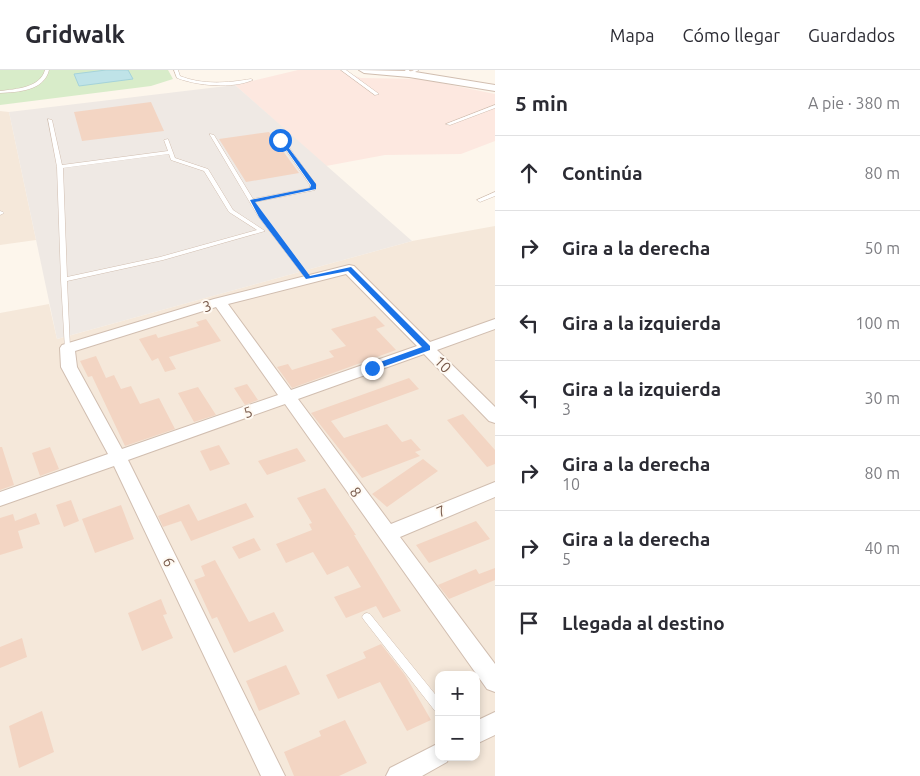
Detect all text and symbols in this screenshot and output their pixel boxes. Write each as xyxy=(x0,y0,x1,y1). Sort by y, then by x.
text: Gridwalk xyxy=(25,21,125,48)
text: Mapa xyxy=(610,25,655,45)
text: Cómo llegar xyxy=(683,25,780,45)
text: Guardados xyxy=(808,25,895,45)
text: 5 min xyxy=(515,91,568,115)
text: A pie · 380 m xyxy=(808,94,900,112)
route start xyxy=(269,129,292,152)
icon: ahead xyxy=(515,159,543,187)
text: Continúa xyxy=(562,162,643,184)
text: 80 m xyxy=(864,164,900,182)
icon: right xyxy=(515,234,543,262)
text: Gira a la derecha xyxy=(562,237,710,259)
text: 50 m xyxy=(864,239,900,257)
street label: 3 xyxy=(200,297,214,315)
icon: left xyxy=(515,309,543,337)
text: Gira a la izquierda xyxy=(562,312,721,334)
text: 100 m xyxy=(855,314,900,332)
street label: 10 xyxy=(431,352,455,376)
route end xyxy=(361,357,384,380)
text: Gira a la izquierda xyxy=(562,378,721,400)
icon: left xyxy=(515,384,543,412)
text: 30 m xyxy=(864,389,900,407)
text: 3 xyxy=(562,400,571,418)
street label: 5 xyxy=(241,403,255,421)
text: Gira a la derecha xyxy=(562,453,710,475)
icon: right xyxy=(515,459,543,487)
text: 80 m xyxy=(864,464,900,482)
text: 10 xyxy=(562,475,580,493)
street label: 8 xyxy=(347,484,365,500)
street label: 7 xyxy=(434,502,448,520)
text: Gira a la derecha xyxy=(562,528,710,550)
icon: right xyxy=(515,534,543,562)
text: 40 m xyxy=(864,539,900,557)
text: 5 xyxy=(562,550,571,568)
street label: 6 xyxy=(160,554,178,570)
icon: arrive xyxy=(515,609,543,637)
text: Llegada al destino xyxy=(562,612,725,634)
map controls xyxy=(435,671,480,761)
button: + xyxy=(435,671,480,716)
button: − xyxy=(435,716,480,761)

